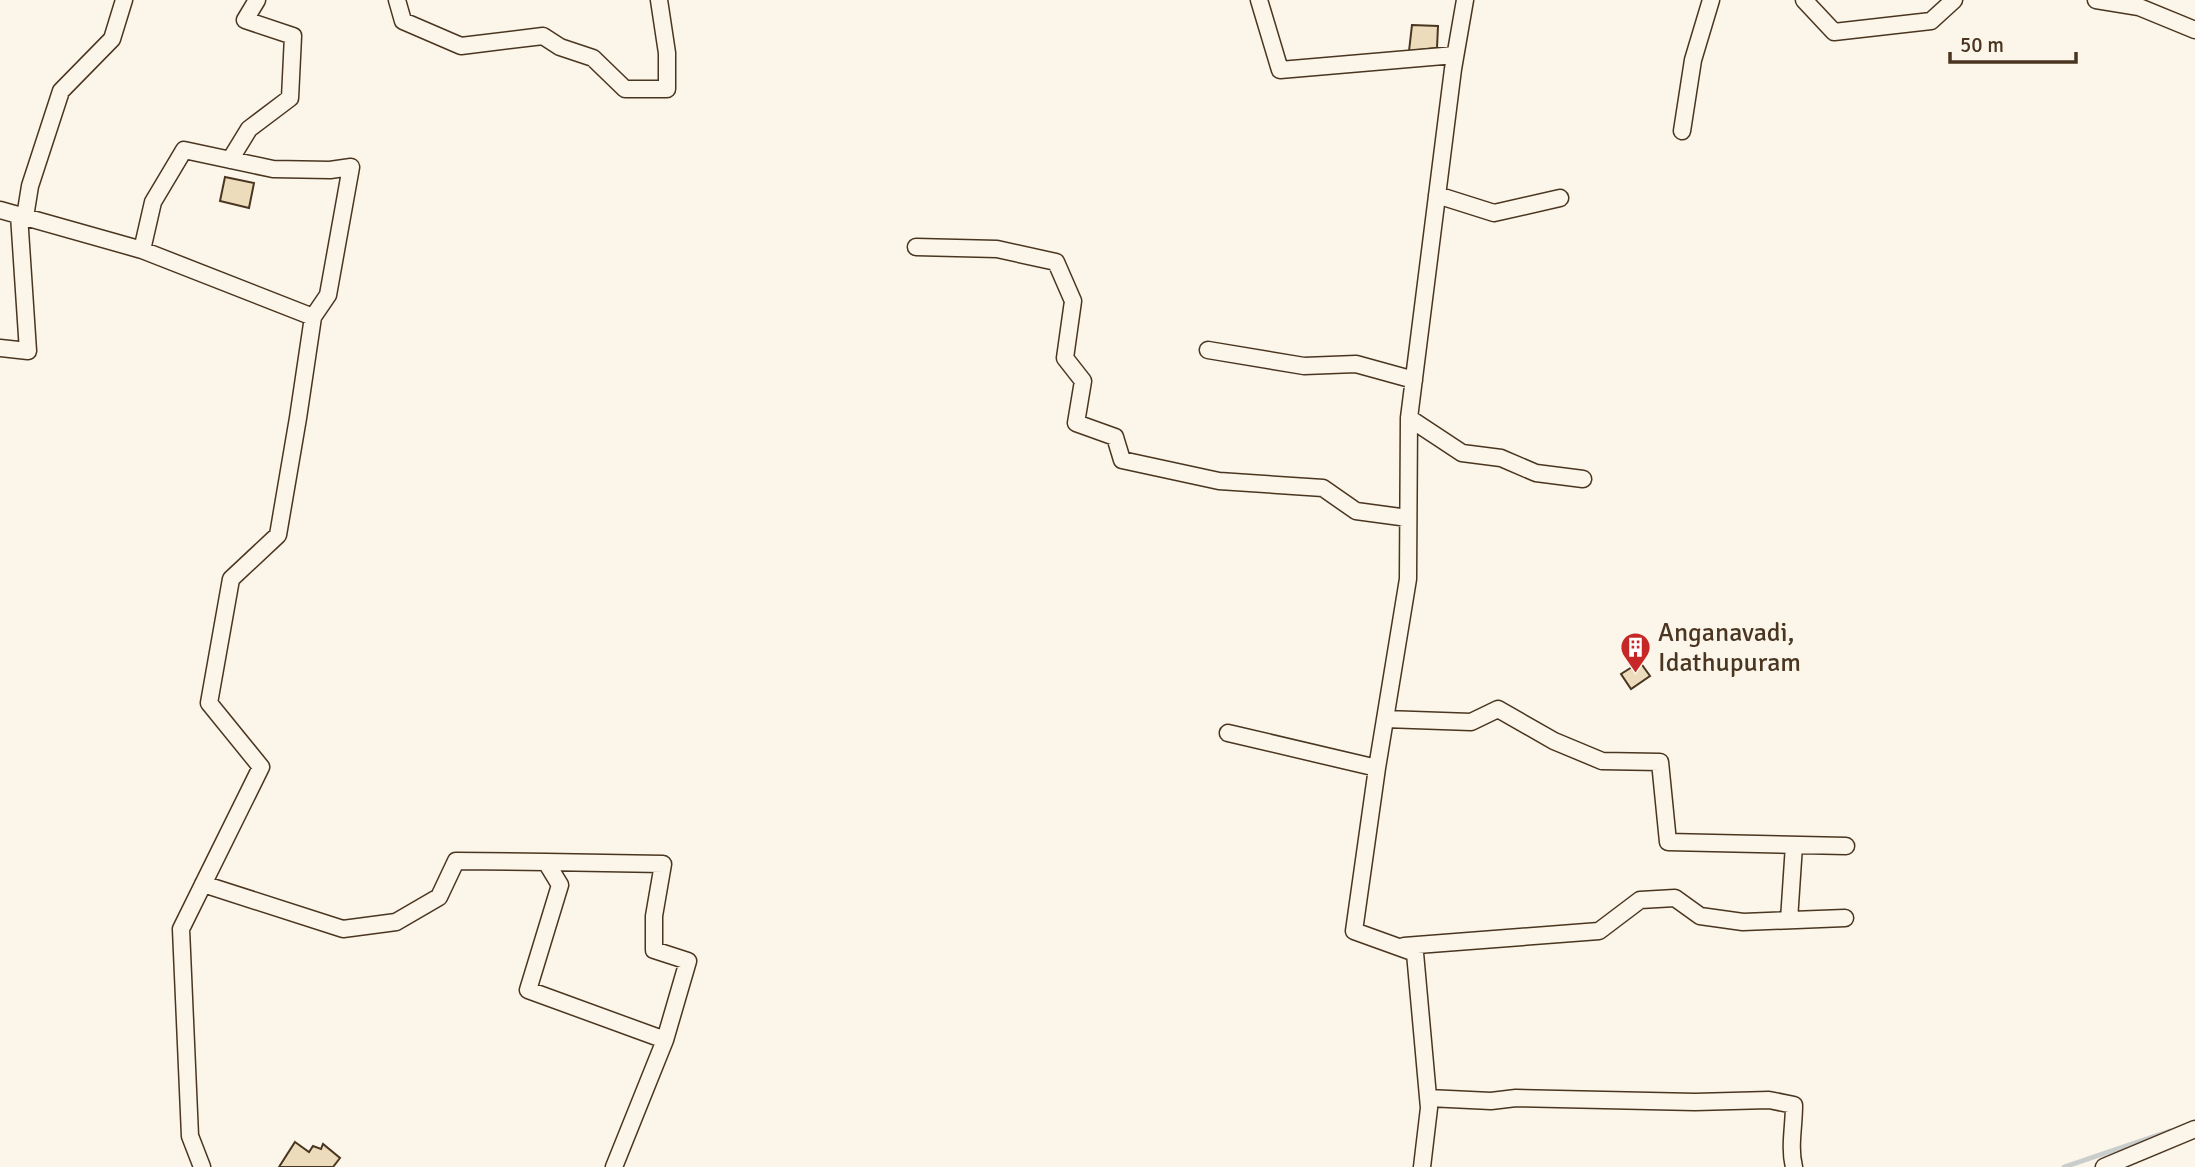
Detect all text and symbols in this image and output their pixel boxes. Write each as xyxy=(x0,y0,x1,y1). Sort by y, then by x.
scale bar xyxy=(1950,21,2076,65)
text: 50 m xyxy=(1960,32,2004,58)
place label: Anganavadi, Idathupuram xyxy=(1658,617,1801,679)
building icon: Anganavadi, Idathupuram xyxy=(1618,631,1652,675)

